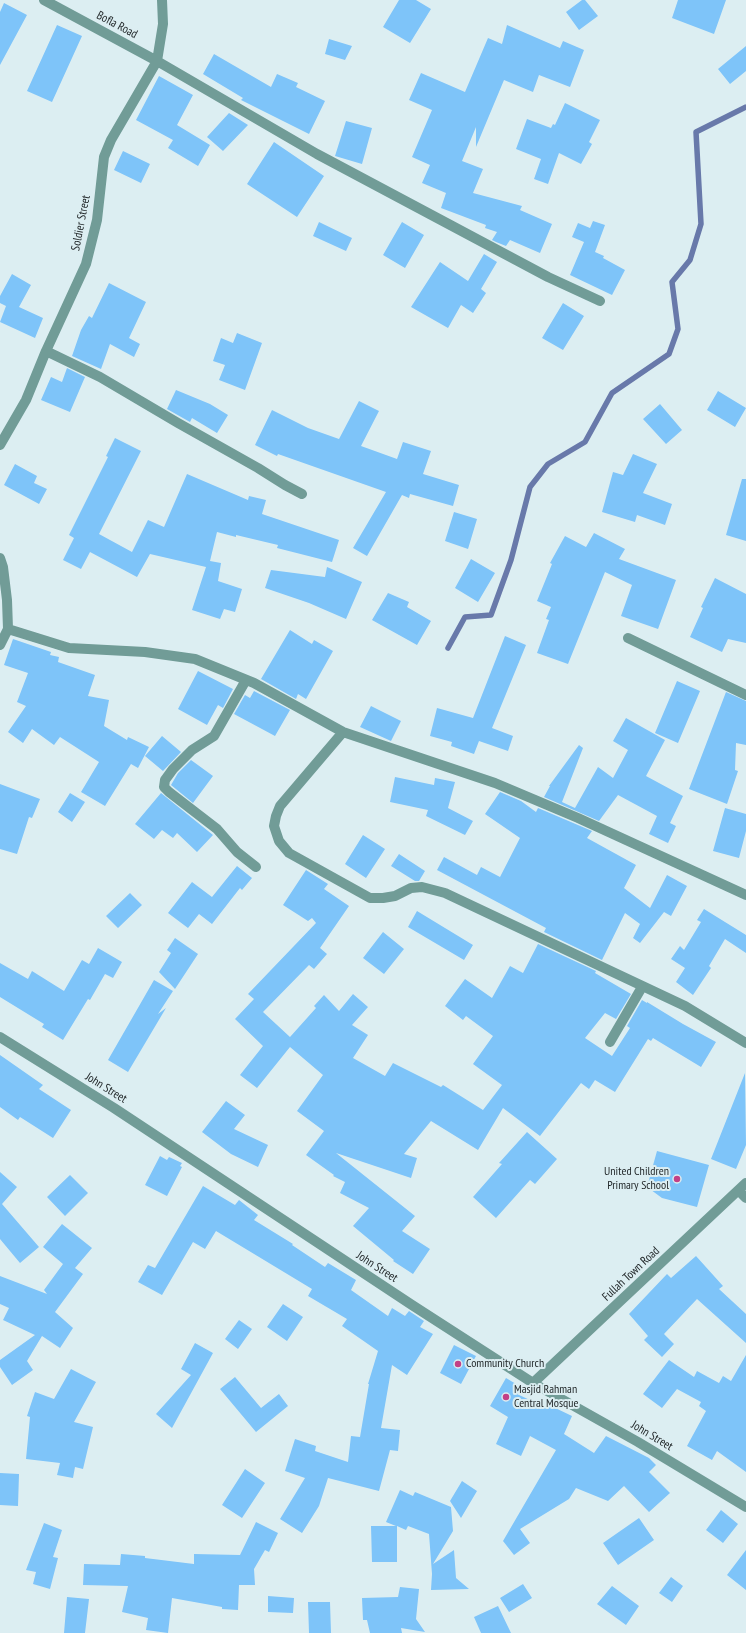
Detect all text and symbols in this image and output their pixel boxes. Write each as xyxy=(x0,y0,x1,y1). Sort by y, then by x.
street label: Bofla Road xyxy=(94,8,140,42)
street label: Soldier Street xyxy=(69,194,93,252)
street label: John Street xyxy=(83,1070,129,1106)
place label: United Children Primary School xyxy=(604,1165,669,1193)
marker: United Children Primary School xyxy=(672,1174,682,1184)
street label: Fullah Town Road xyxy=(599,1244,663,1304)
street label: John Street xyxy=(354,1248,400,1286)
place label: Community Church xyxy=(466,1357,544,1371)
marker: Community Church xyxy=(453,1359,463,1369)
place label: Masjid Rahman Central Mosque xyxy=(514,1383,578,1411)
marker: Masjid Rahman Central Mosque xyxy=(501,1392,511,1402)
street label: John Street xyxy=(629,1418,675,1454)

